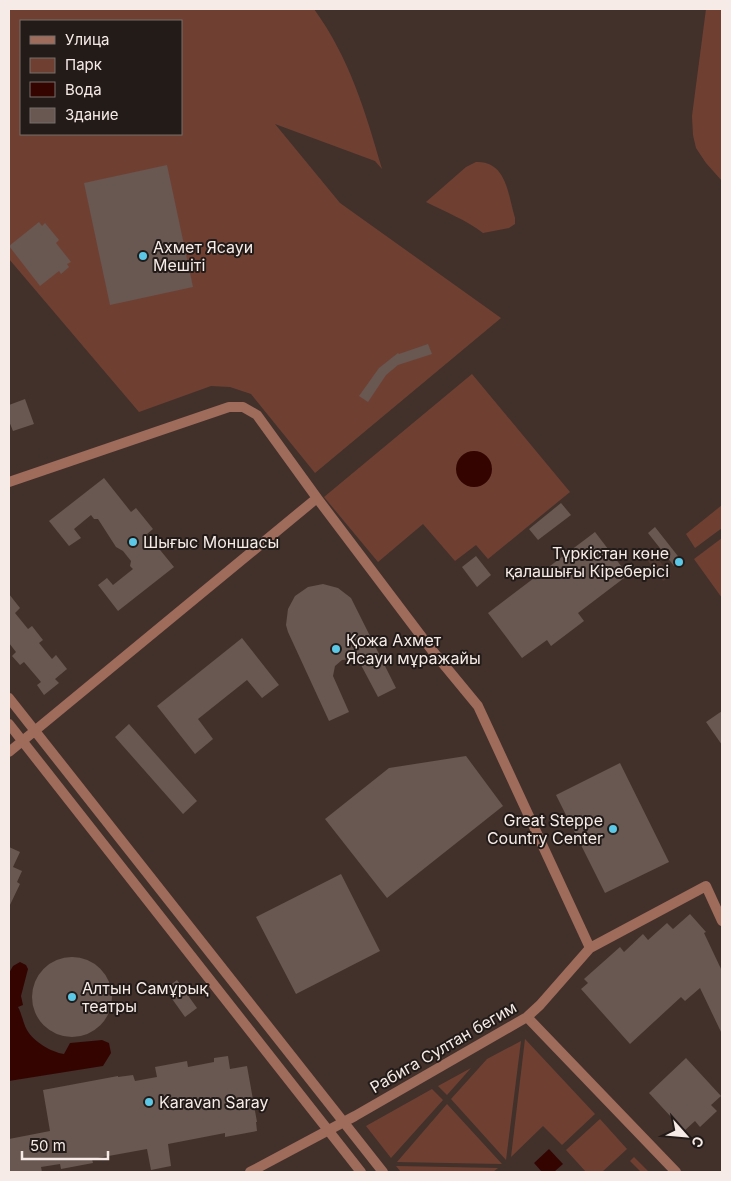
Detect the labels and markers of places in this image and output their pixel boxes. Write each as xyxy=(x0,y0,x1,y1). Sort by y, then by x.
place label: Ахмет Ясауи Мешіті xyxy=(153,237,253,275)
marker: Ахмет Ясауи Мешіті xyxy=(137,250,149,262)
place label: Шығыс Моншасы xyxy=(143,532,279,552)
marker: Шығыс Моншасы xyxy=(127,536,139,548)
place label: Түркістан көне қалашығы Кіреберісі xyxy=(505,543,669,581)
marker: Түркістан көне қалашығы Кіреберісі xyxy=(673,556,685,568)
place label: Қожа Ахмет Ясауи мұражайы xyxy=(346,630,481,668)
marker: Қожа Ахмет Ясауи мұражайы xyxy=(330,643,342,655)
place label: Great Steppe Country Center xyxy=(487,810,603,848)
marker: Great Steppe Country Center xyxy=(607,823,619,835)
place label: Алтын Самұрық театры xyxy=(82,978,208,1016)
marker: Алтын Самұрық театры xyxy=(66,991,78,1003)
place label: Karavan Saray xyxy=(159,1092,268,1112)
marker: Karavan Saray xyxy=(143,1096,155,1108)

